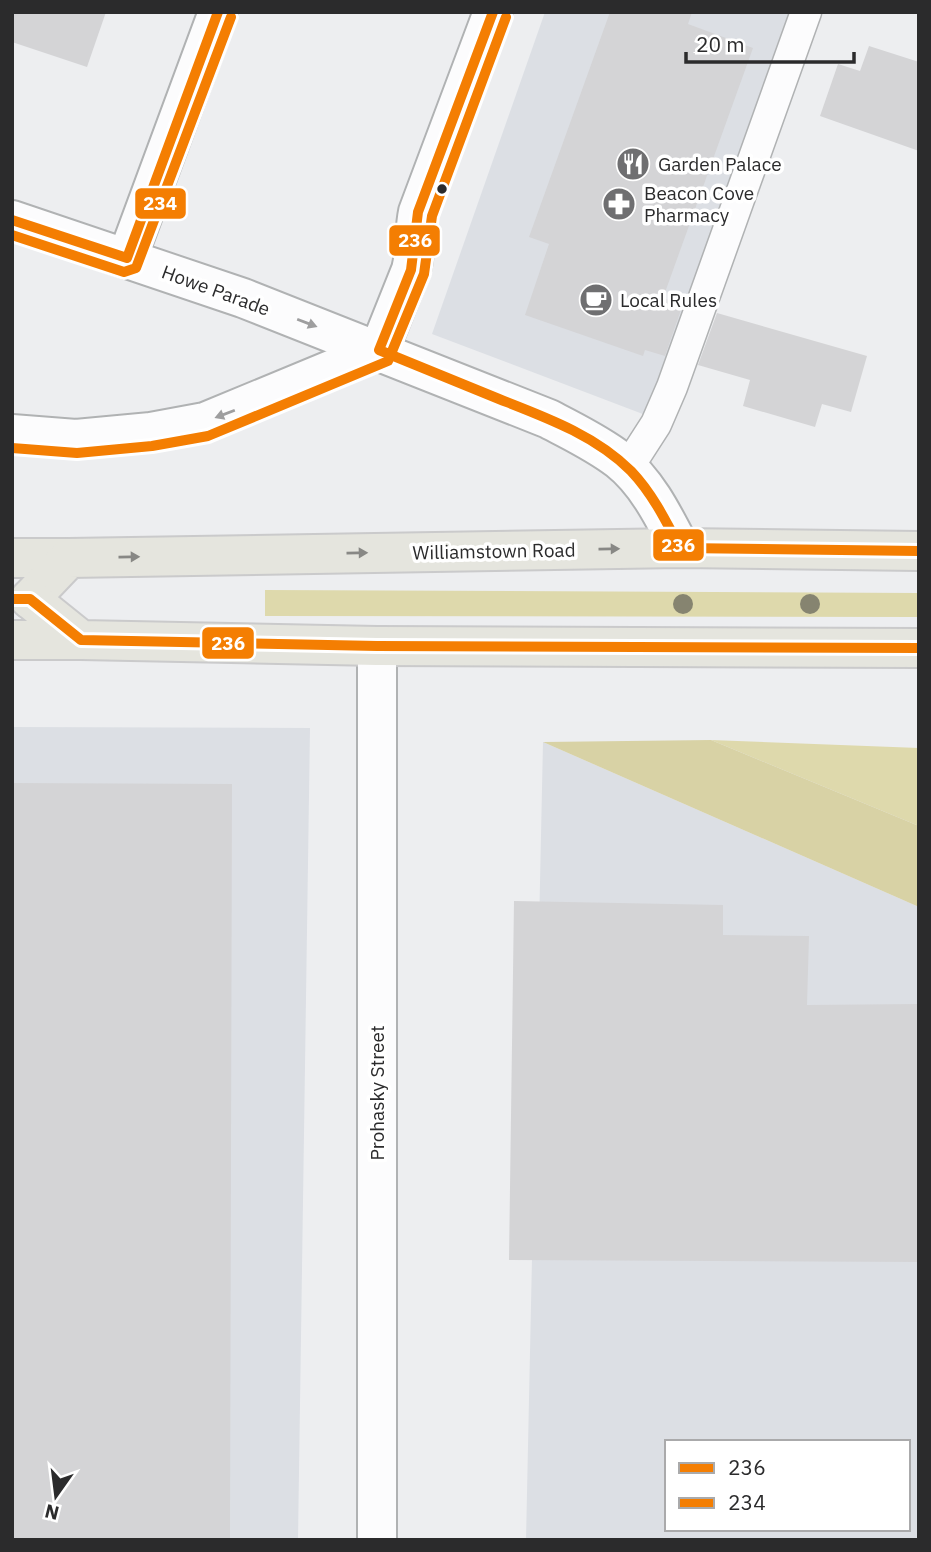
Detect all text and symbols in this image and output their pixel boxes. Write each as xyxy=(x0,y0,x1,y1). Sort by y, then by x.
scale bar xyxy=(686,21,854,65)
text: 20 m xyxy=(696,30,745,58)
restaurant icon: Garden Palace xyxy=(614,145,652,183)
place label: Garden Palace xyxy=(658,152,782,176)
place label: Beacon Cove Pharmacy xyxy=(644,181,754,227)
unlabelled marker xyxy=(435,182,449,196)
pharmacy icon: Beacon Cove Pharmacy xyxy=(600,185,638,223)
line badge: 234 xyxy=(134,187,187,220)
text: 234 xyxy=(143,191,177,215)
line badge: 236 xyxy=(388,224,441,257)
text: 236 xyxy=(398,228,432,252)
street label: Howe Parade xyxy=(159,259,273,321)
cafe icon: Local Rules xyxy=(577,281,615,319)
place label: Local Rules xyxy=(620,288,717,312)
one-way arrow xyxy=(297,318,318,329)
one-way arrow xyxy=(214,408,235,419)
line badge: 236 xyxy=(652,528,705,562)
text: 236 xyxy=(661,533,695,557)
street label: Williamstown Road xyxy=(412,538,576,564)
one-way arrow xyxy=(598,543,620,555)
one-way arrow xyxy=(346,547,368,559)
one-way arrow xyxy=(118,551,140,563)
line badge: 236 xyxy=(201,626,255,660)
text: 236 xyxy=(211,631,245,655)
street label: Prohasky Street xyxy=(365,1025,389,1161)
legend xyxy=(665,1440,910,1531)
text: 236 xyxy=(728,1453,766,1481)
north arrow xyxy=(21,1461,91,1531)
text: 234 xyxy=(728,1488,766,1516)
text: N xyxy=(42,1499,61,1526)

